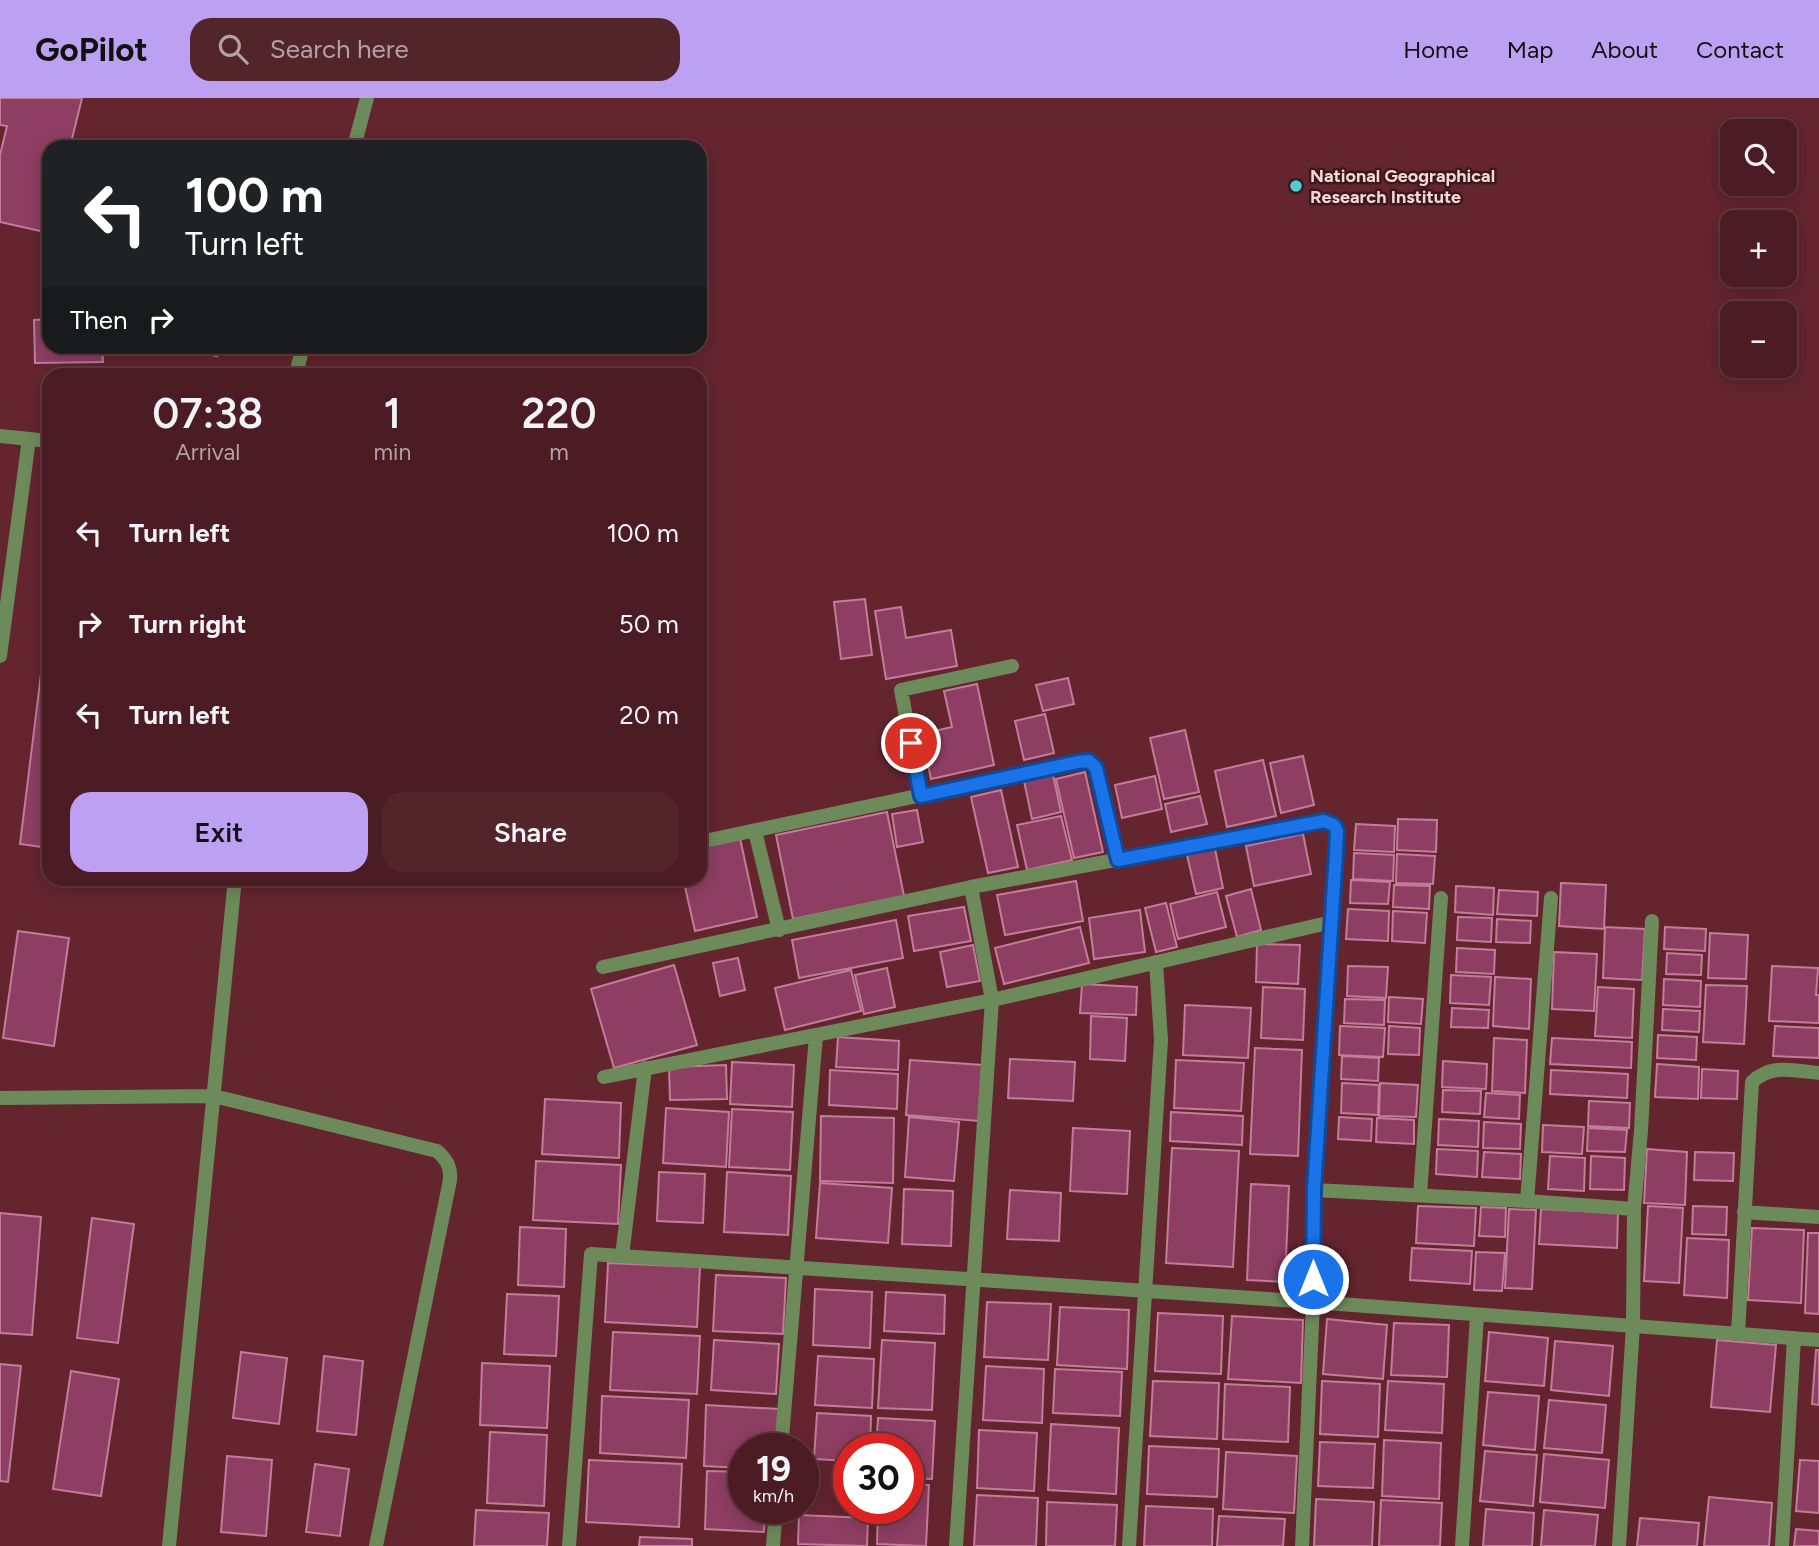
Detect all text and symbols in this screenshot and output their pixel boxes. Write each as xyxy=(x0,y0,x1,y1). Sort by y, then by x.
search box xyxy=(190,18,680,81)
text: GoPilot xyxy=(35,30,148,69)
icon: search xyxy=(214,30,252,68)
text: Search here xyxy=(270,33,409,65)
text: Home xyxy=(1403,35,1469,64)
text: Map xyxy=(1507,35,1553,64)
text: About xyxy=(1591,35,1658,64)
text: Contact xyxy=(1696,35,1784,64)
map controls xyxy=(1720,119,1797,378)
button: search xyxy=(1720,119,1797,196)
text: 100 m xyxy=(185,165,324,224)
place label: National Geographical Research Institute xyxy=(1310,165,1495,208)
icon: left xyxy=(70,168,161,259)
marker: National Geographical Research Institute xyxy=(1288,178,1304,194)
button: + xyxy=(1720,210,1797,287)
text: Turn left xyxy=(185,225,304,263)
icon: right xyxy=(142,301,180,339)
button: − xyxy=(1720,301,1797,378)
text: Then xyxy=(70,304,128,336)
text: 07:38 xyxy=(152,388,263,439)
text: 1 xyxy=(384,388,401,439)
text: 220 xyxy=(522,388,597,439)
text: Arrival xyxy=(175,438,240,466)
text: min xyxy=(374,438,411,466)
text: m xyxy=(549,438,569,466)
icon: left xyxy=(70,514,108,552)
text: Turn left xyxy=(129,517,230,549)
text: 100 m xyxy=(606,517,679,549)
icon: right xyxy=(70,605,108,643)
text: Turn right xyxy=(129,608,246,640)
text: 50 m xyxy=(619,608,679,640)
icon: left xyxy=(70,696,108,734)
text: Turn left xyxy=(129,699,230,731)
text: 20 m xyxy=(619,699,679,731)
pin xyxy=(881,713,941,773)
icon: arrive xyxy=(892,724,930,762)
button: Exit xyxy=(70,792,368,872)
button: Share xyxy=(382,792,679,872)
position arrow xyxy=(1276,1242,1350,1316)
speed limit sign: 30 xyxy=(833,1433,924,1524)
text: 19 xyxy=(756,1448,791,1490)
text: km/h xyxy=(753,1485,794,1507)

